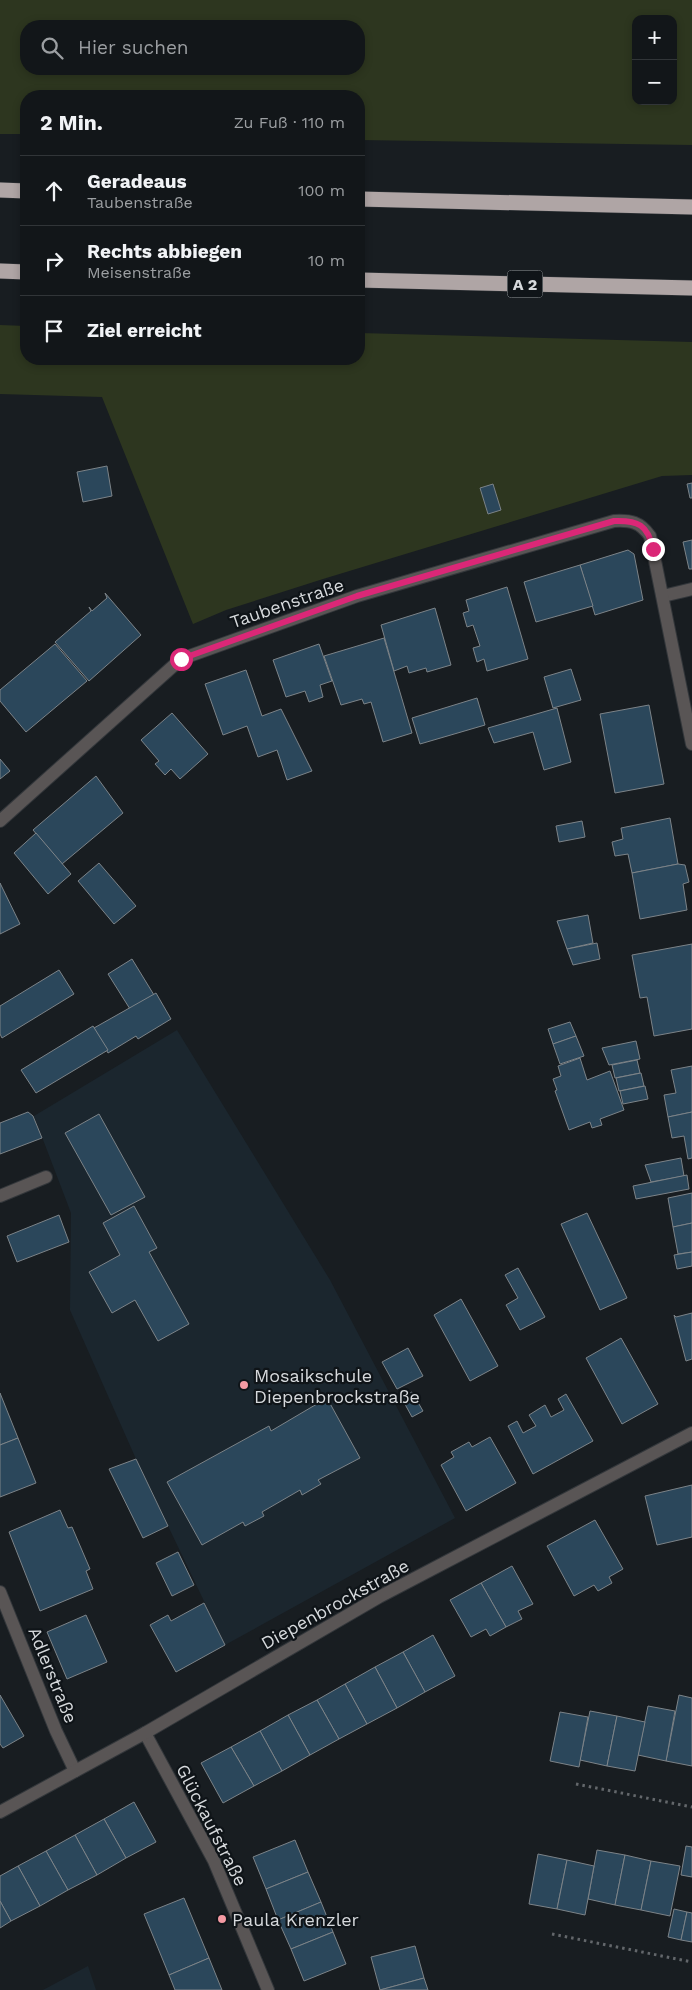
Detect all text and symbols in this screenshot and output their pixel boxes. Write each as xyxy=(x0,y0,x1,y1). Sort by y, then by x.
map controls xyxy=(632,15,677,105)
button: + xyxy=(632,15,677,60)
search box xyxy=(20,20,365,75)
icon: search xyxy=(38,34,66,62)
text: Hier suchen xyxy=(78,36,189,59)
button: − xyxy=(632,60,677,105)
text: 2 Min. xyxy=(40,110,103,135)
text: Zu Fuß · 110 m xyxy=(234,113,345,132)
text: Geradeaus xyxy=(87,170,187,193)
icon: ahead xyxy=(40,177,68,205)
text: 100 m xyxy=(298,181,345,200)
text: Taubenstraße xyxy=(87,193,193,212)
text: Rechts abbiegen xyxy=(87,240,242,263)
icon: right xyxy=(40,247,68,275)
text: 10 m xyxy=(308,251,345,270)
text: Meisenstraße xyxy=(87,263,191,282)
road number: A 2 xyxy=(508,270,542,298)
icon: arrive xyxy=(40,317,68,345)
text: Ziel erreicht xyxy=(87,319,202,342)
route end xyxy=(642,538,665,561)
street label: Taubenstraße xyxy=(227,574,347,632)
route start xyxy=(170,648,193,671)
place label: Mosaikschule Diepenbrockstraße xyxy=(254,1365,420,1407)
marker: Mosaikschule Diepenbrockstraße xyxy=(238,1379,250,1391)
street label: Diepenbrockstraße xyxy=(257,1555,413,1653)
street label: Adlerstraße xyxy=(24,1624,82,1726)
street label: Glückaufstraße xyxy=(172,1761,252,1889)
place label: Paula Krenzler xyxy=(232,1909,359,1930)
marker: Paula Krenzler xyxy=(216,1913,228,1925)

